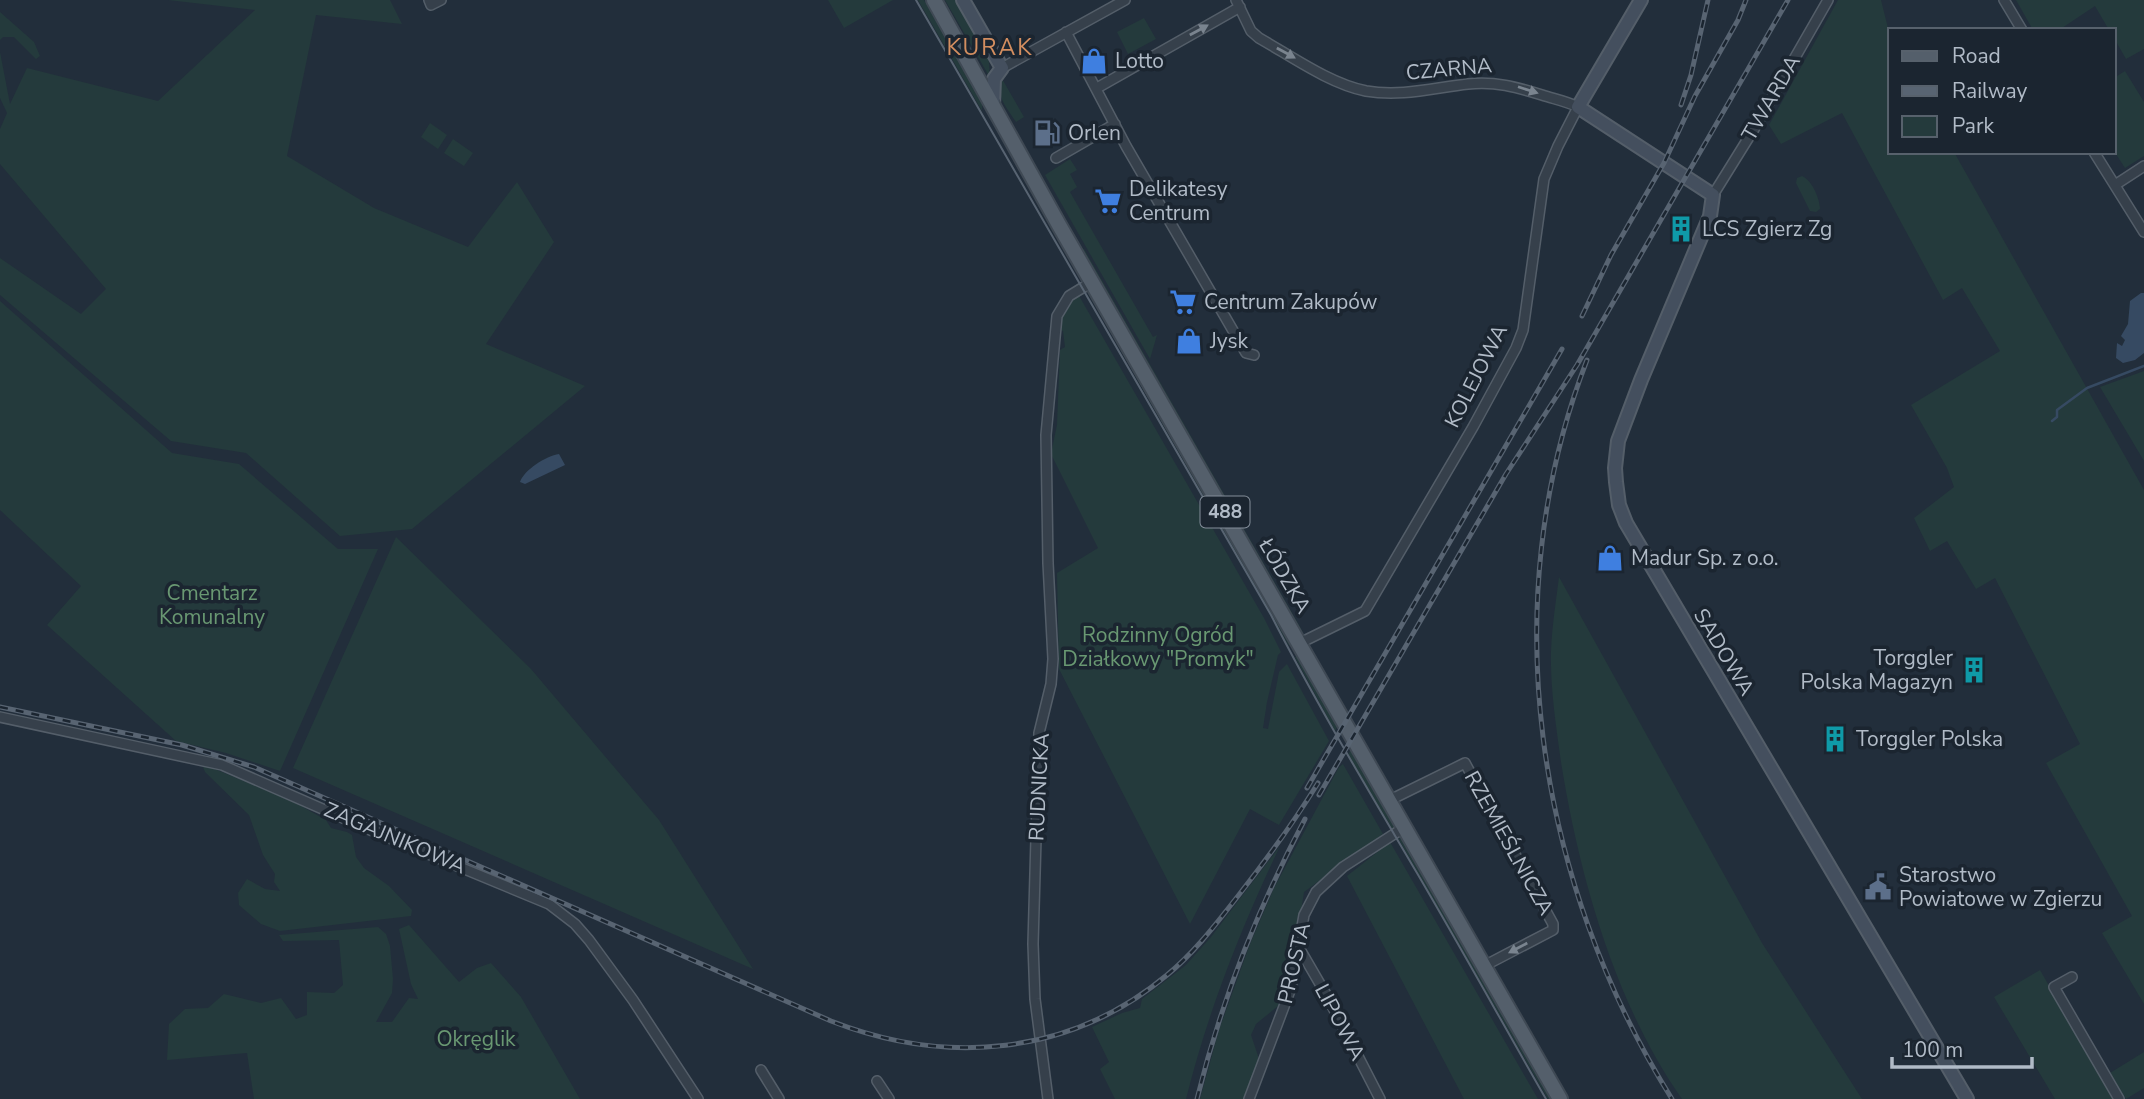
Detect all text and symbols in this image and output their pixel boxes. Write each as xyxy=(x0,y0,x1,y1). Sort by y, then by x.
one-way arrow xyxy=(1189,24,1209,36)
legend xyxy=(1888,28,2116,154)
district label: KURAK xyxy=(946,32,1034,63)
text: Road xyxy=(1952,42,2001,70)
shop icon: Lotto xyxy=(1079,46,1109,76)
place label: Lotto xyxy=(1115,47,1164,75)
one-way arrow xyxy=(1277,47,1296,59)
street label: TWARDA xyxy=(1735,50,1807,146)
street label: CZARNA xyxy=(1405,51,1493,87)
text: Railway xyxy=(1952,77,2027,105)
one-way arrow xyxy=(1517,86,1538,96)
text: Park xyxy=(1952,112,1994,140)
fuel station icon: Orlen xyxy=(1032,118,1062,148)
place label: Orlen xyxy=(1068,119,1121,147)
place label: Delikatesy Centrum xyxy=(1129,175,1228,227)
supermarket icon: Delikatesy Centrum xyxy=(1093,186,1123,216)
building icon: LCS Zgierz Zg xyxy=(1666,214,1696,244)
place label: LCS Zgierz Zg xyxy=(1702,215,1832,243)
supermarket icon: Centrum Zakupów xyxy=(1168,287,1198,317)
place label: Centrum Zakupów xyxy=(1204,288,1378,316)
street label: KOLEJOWA xyxy=(1438,320,1514,432)
shop icon: Jysk xyxy=(1174,326,1204,356)
place label: Jysk xyxy=(1209,327,1248,355)
road number: 488 xyxy=(1200,496,1250,527)
street label: ŁÓDZKA xyxy=(1252,533,1318,619)
shop icon: Madur Sp. z o.o. xyxy=(1595,543,1625,573)
place label: Madur Sp. z o.o. xyxy=(1631,544,1779,572)
park label: Cmentarz Komunalny xyxy=(159,579,265,631)
street label: SADOWA xyxy=(1687,603,1761,701)
park label: Rodzinny Ogród Działkowy "Promyk" xyxy=(1062,621,1254,673)
place label: Torggler Polska Magazyn xyxy=(1801,644,1953,696)
building icon: Torggler Polska Magazyn xyxy=(1959,655,1989,685)
building icon: Torggler Polska xyxy=(1820,724,1850,754)
place label: Torggler Polska xyxy=(1856,725,2003,753)
street label: RUDNICKA xyxy=(1022,732,1056,842)
street label: RZEMIEŚLNICZA xyxy=(1458,766,1560,920)
street label: ZAGAJNIKOWA xyxy=(320,796,470,880)
place label: Starostwo Powiatowe w Zgierzu xyxy=(1899,861,2102,913)
public building icon: Starostwo Powiatowe w Zgierzu xyxy=(1863,872,1893,902)
street label: PROSTA xyxy=(1271,920,1317,1006)
one-way arrow xyxy=(1509,942,1528,954)
street label: LIPOWA xyxy=(1308,979,1372,1065)
park label: Okręglik xyxy=(436,1025,516,1053)
scale bar xyxy=(1892,1026,2032,1070)
text: 100 m xyxy=(1902,1036,1963,1064)

